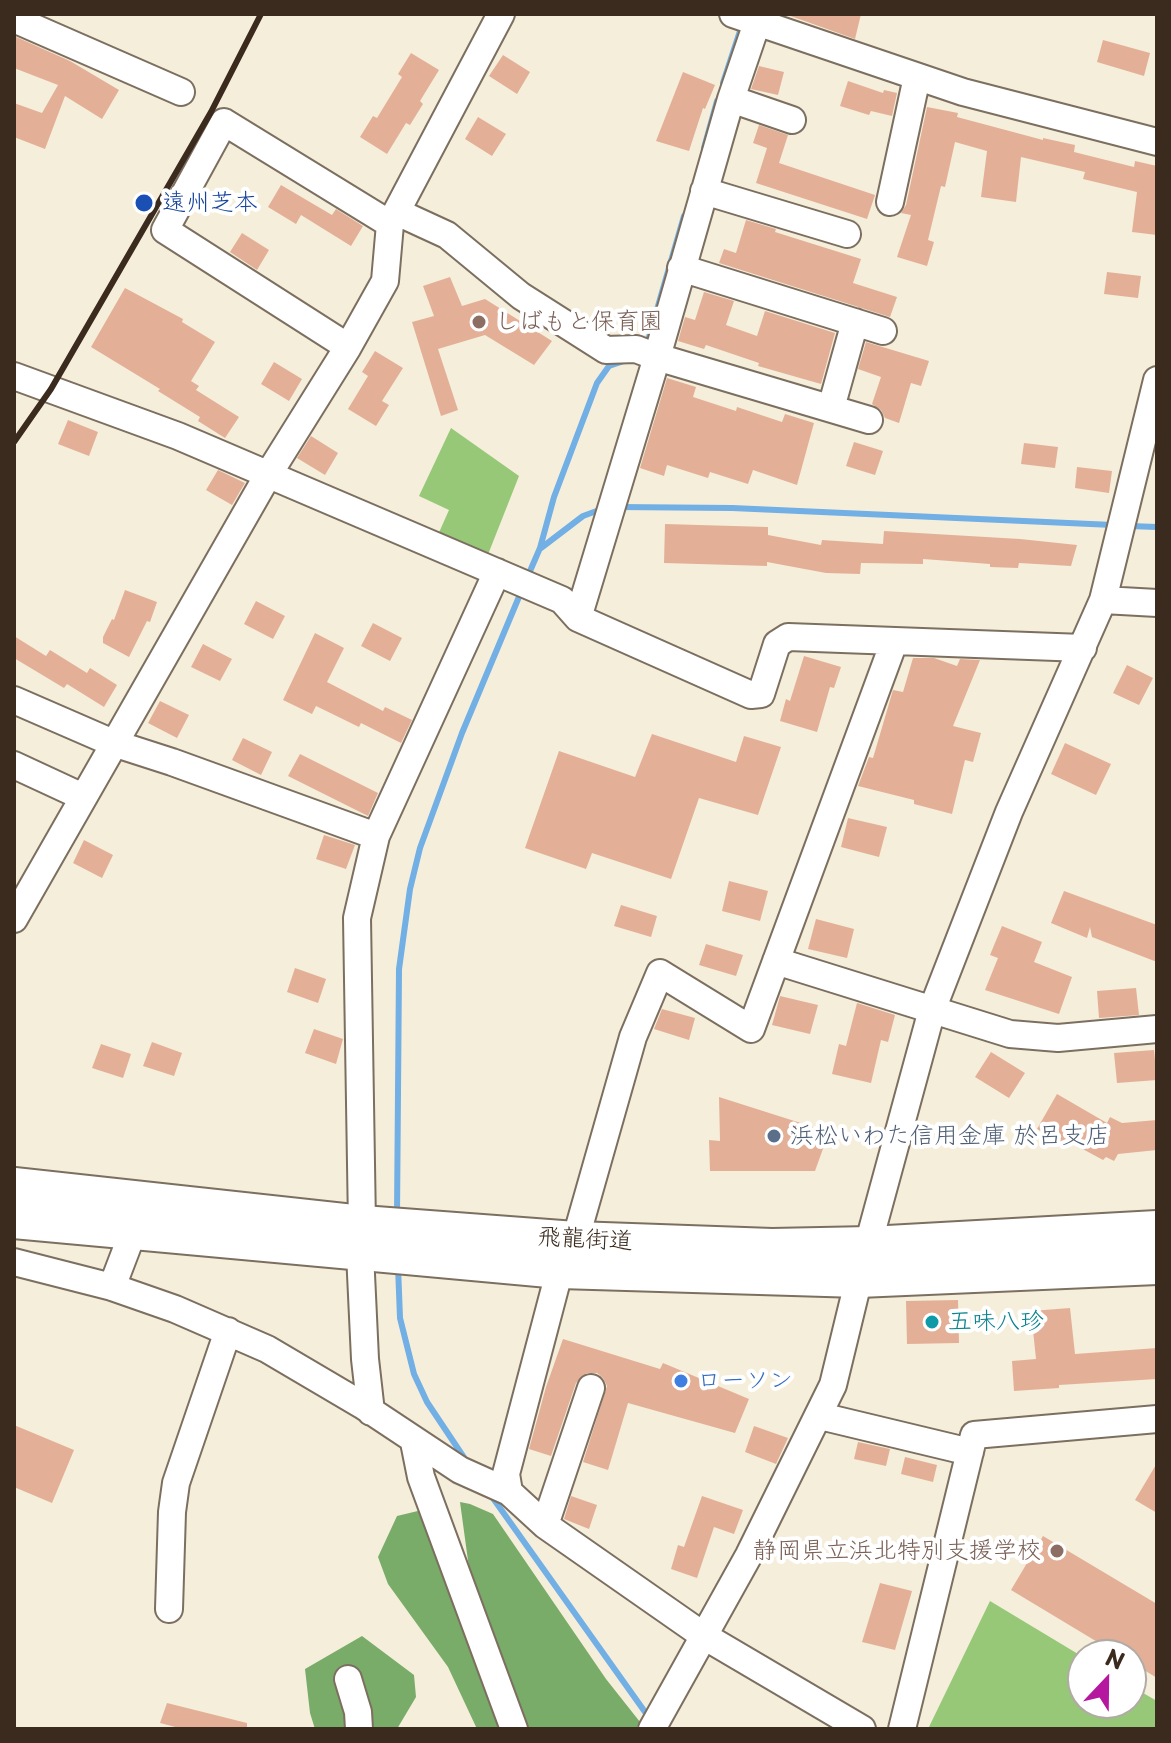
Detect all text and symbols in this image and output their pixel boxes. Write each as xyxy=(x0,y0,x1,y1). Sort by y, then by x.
place label: 遠州芝本 xyxy=(162,189,258,217)
marker: 遠州芝本 xyxy=(133,192,155,214)
place label: しばもと保育園 xyxy=(495,308,663,336)
marker: しばもと保育園 xyxy=(470,313,488,331)
place label: 浜松いわた信用金庫 於呂支店 xyxy=(790,1122,1110,1150)
marker: 浜松いわた信用金庫 於呂支店 xyxy=(765,1127,783,1145)
street label: 飛龍街道 xyxy=(536,1223,634,1257)
place label: 五味八珍 xyxy=(948,1308,1044,1336)
marker: 五味八珍 xyxy=(923,1313,941,1331)
place label: ローソン xyxy=(697,1367,793,1395)
marker: ローソン xyxy=(672,1372,690,1390)
place label: 静岡県立浜北特別支援学校 xyxy=(753,1537,1041,1565)
marker: 静岡県立浜北特別支援学校 xyxy=(1048,1542,1066,1560)
north arrow xyxy=(1067,1639,1147,1719)
text: N xyxy=(1101,1640,1130,1677)

